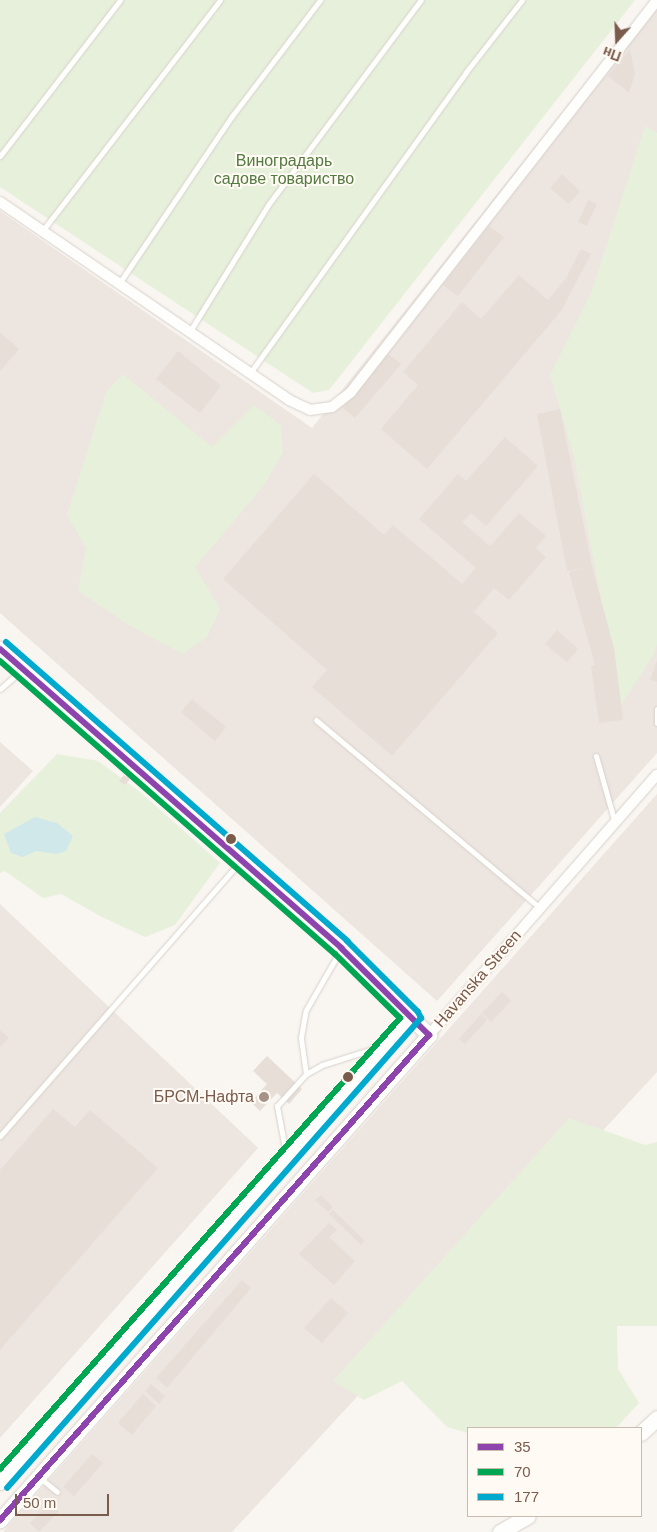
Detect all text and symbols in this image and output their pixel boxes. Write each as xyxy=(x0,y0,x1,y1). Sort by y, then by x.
north arrow xyxy=(592,15,642,65)
text: Пн xyxy=(600,43,623,65)
park label: Виноградарь садове товариство xyxy=(214,151,354,189)
unlabelled marker xyxy=(226,834,236,844)
street label: Havanska Streen xyxy=(430,926,526,1032)
unlabelled marker xyxy=(343,1072,353,1082)
place label: БРСМ-Нафта xyxy=(154,1087,254,1107)
marker: БРСМ-Нафта xyxy=(258,1091,270,1103)
legend xyxy=(467,1427,642,1517)
text: 35 xyxy=(514,1438,531,1455)
text: 70 xyxy=(514,1463,531,1480)
scale bar xyxy=(18,1484,111,1516)
text: 177 xyxy=(514,1488,539,1505)
text: 50 m xyxy=(23,1494,56,1511)

